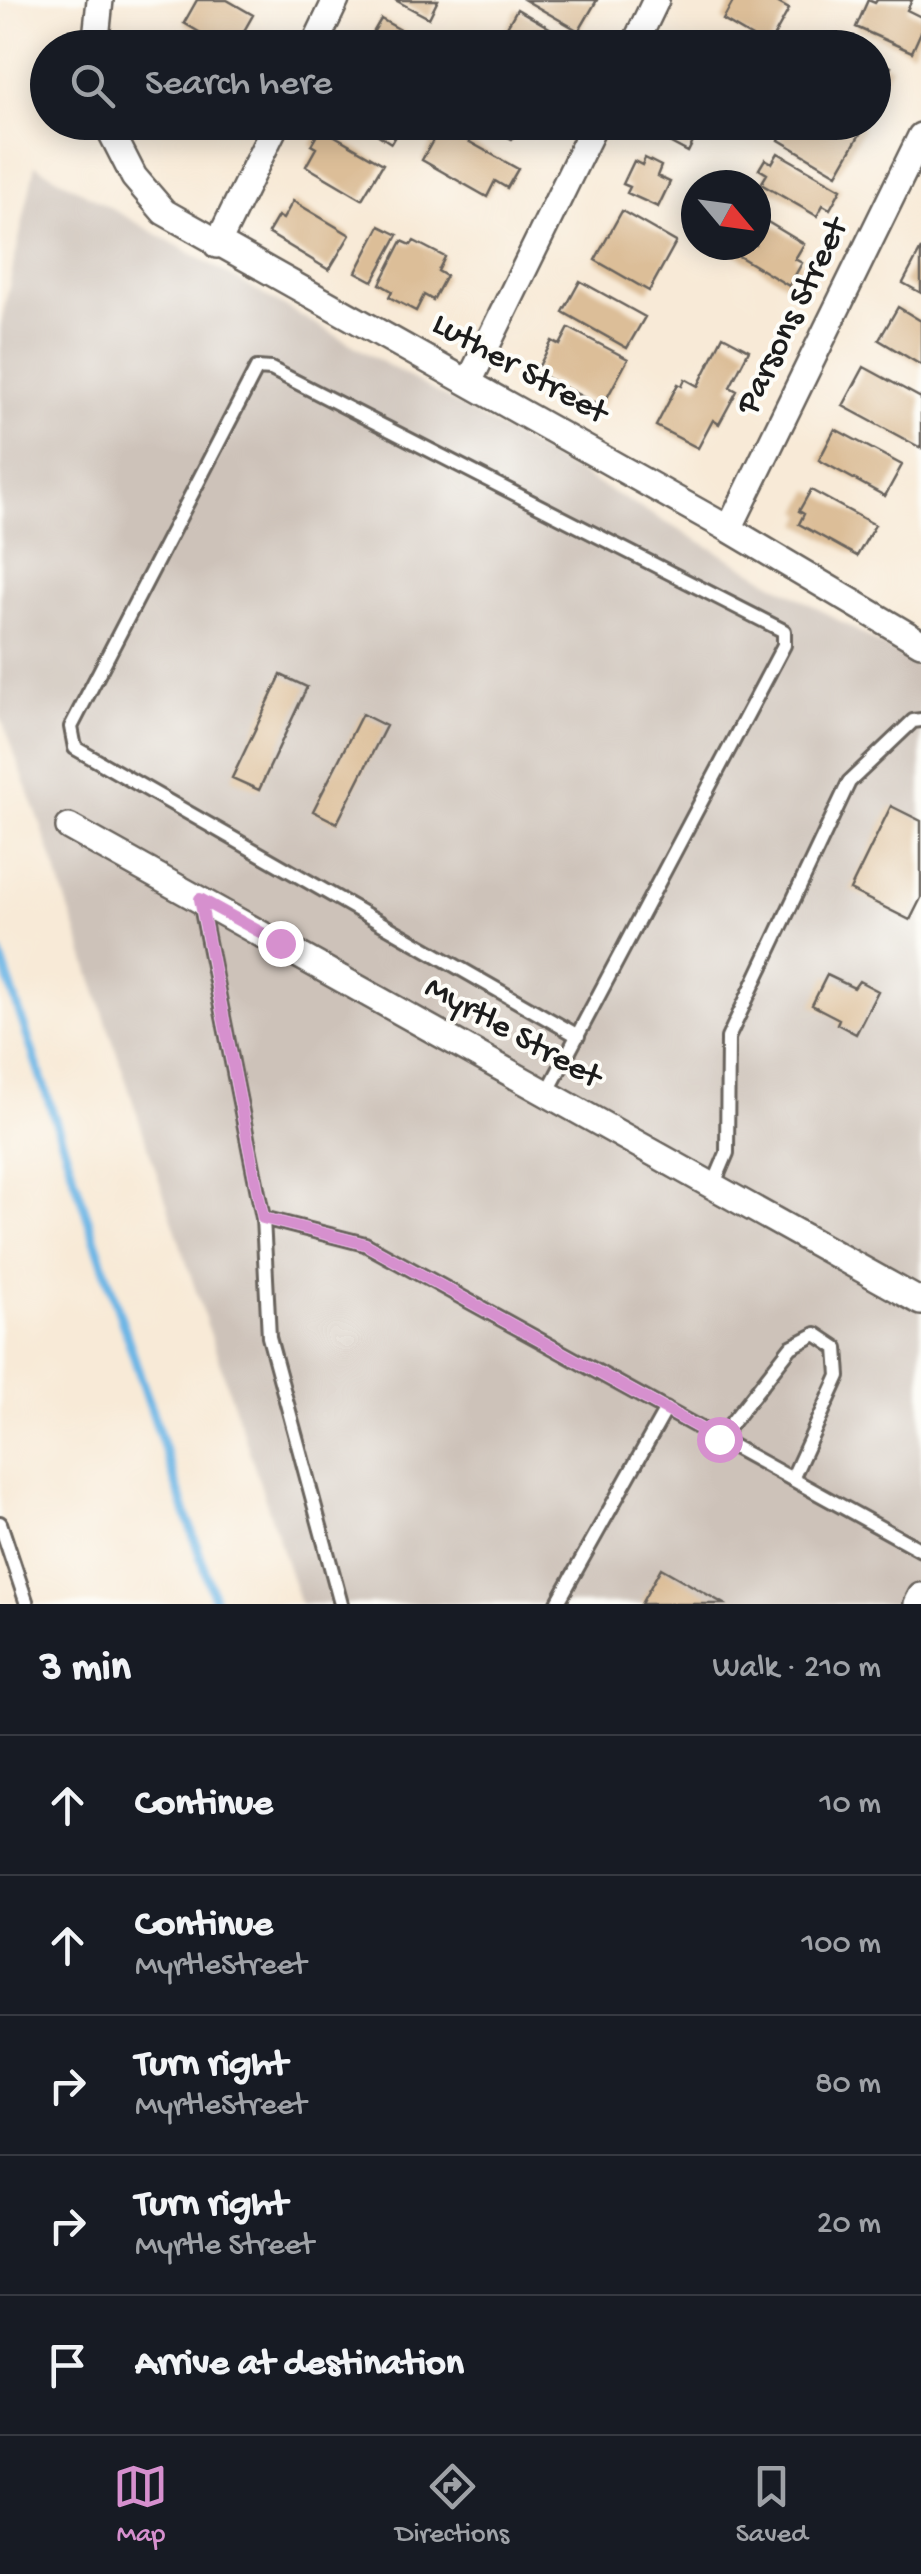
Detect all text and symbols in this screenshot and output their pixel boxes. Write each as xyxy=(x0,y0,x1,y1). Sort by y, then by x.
search box xyxy=(30,30,891,140)
icon: search xyxy=(65,58,120,113)
text: Search here xyxy=(145,63,332,107)
north arrow xyxy=(681,170,771,260)
street label: Parsons Street xyxy=(728,210,860,423)
street label: Luther Street xyxy=(424,305,616,436)
route end xyxy=(258,921,304,967)
street label: Myrtle Street xyxy=(417,969,610,1101)
route start xyxy=(697,1417,743,1463)
text: 3 min xyxy=(40,1645,131,1694)
text: Walk · 210 m xyxy=(712,1650,881,1688)
icon: ahead xyxy=(40,1778,95,1833)
text: Continue xyxy=(135,1783,273,1827)
text: 10 m xyxy=(820,1786,881,1824)
text: Continue xyxy=(135,1904,273,1948)
icon: ahead xyxy=(40,1918,95,1973)
text: 100 m xyxy=(801,1926,881,1964)
text: MyrtleStreet xyxy=(135,1948,306,1986)
text: Turn right xyxy=(135,2044,287,2088)
icon: right xyxy=(40,2058,95,2113)
text: 80 m xyxy=(815,2066,881,2104)
text: MyrtleStreet xyxy=(135,2088,306,2126)
text: Turn right xyxy=(135,2184,287,2228)
icon: right xyxy=(40,2198,95,2253)
text: 20 m xyxy=(817,2206,881,2244)
text: Myrtle Street xyxy=(135,2228,314,2266)
icon: arrive xyxy=(40,2338,95,2393)
text: Arrive at destination xyxy=(135,2343,464,2387)
tab: Map xyxy=(113,2459,168,2552)
tab: Directions xyxy=(395,2459,509,2552)
tab: Saved xyxy=(736,2459,808,2552)

